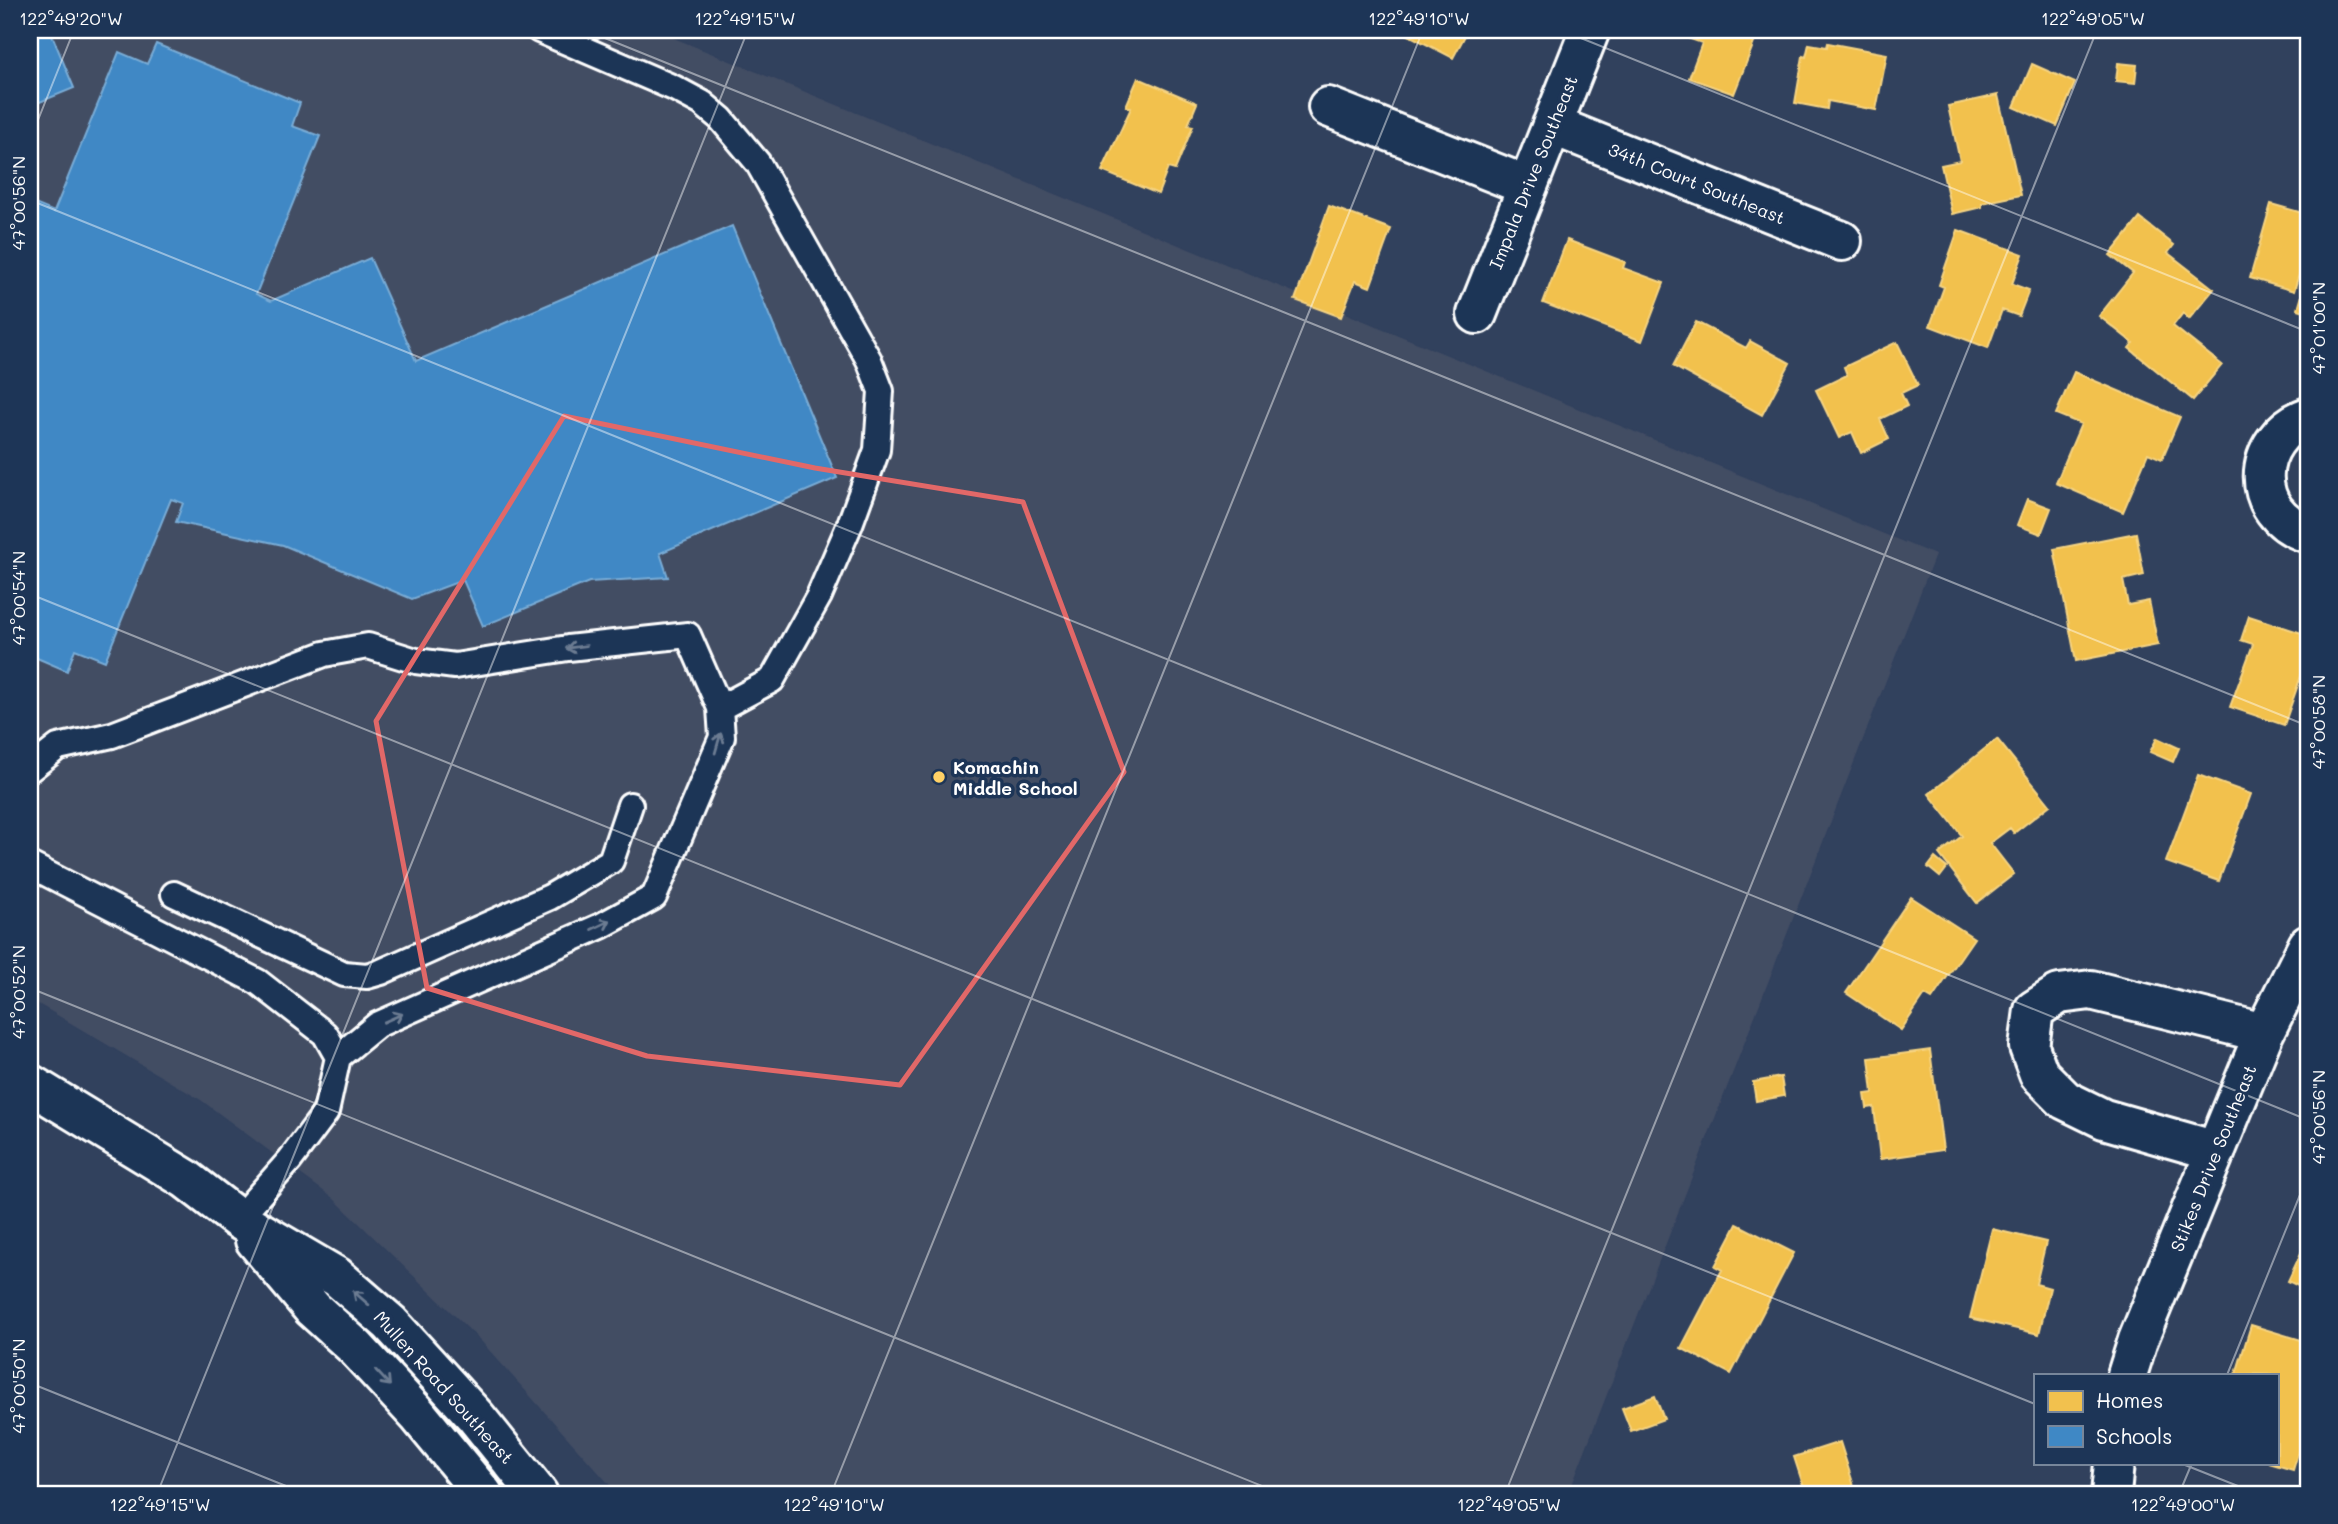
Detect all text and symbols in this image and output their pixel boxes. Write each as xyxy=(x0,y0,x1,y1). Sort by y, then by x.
text: 122°49'20"W xyxy=(19,6,123,30)
text: 122°49'15"W xyxy=(695,6,795,30)
text: 122°49'10"W xyxy=(1368,6,1470,30)
text: 122°49'05"W xyxy=(2041,6,2145,30)
street label: Impala Drive Southeast xyxy=(1483,71,1583,273)
street label: 34th Court Southeast xyxy=(1605,137,1789,229)
text: 47°00'56"N xyxy=(6,156,30,250)
text: 47°01'00"N xyxy=(2306,282,2330,374)
text: 47°00'54"N xyxy=(6,551,30,645)
one-way arrow xyxy=(565,640,588,653)
text: 47°00'58"N xyxy=(2306,675,2330,769)
one-way arrow xyxy=(712,732,725,755)
place label: Komachin Middle School xyxy=(953,755,1078,800)
marker: Komachin Middle School xyxy=(931,769,947,785)
one-way arrow xyxy=(590,918,611,931)
text: 47°00'52"N xyxy=(6,945,30,1039)
one-way arrow xyxy=(382,1011,403,1024)
street label: Stikes Drive Southeast xyxy=(2164,1061,2262,1255)
text: 47°00'56"N xyxy=(2306,1070,2330,1164)
one-way arrow xyxy=(353,1290,371,1306)
street label: Mullen Road Southeast xyxy=(369,1305,519,1469)
text: 47°00'50"N xyxy=(6,1339,30,1433)
one-way arrow xyxy=(375,1369,392,1386)
legend xyxy=(2034,1374,2278,1464)
text: Homes xyxy=(2096,1386,2163,1413)
text: Schools xyxy=(2096,1422,2172,1449)
text: 122°49'15"W xyxy=(110,1492,210,1516)
text: 122°49'10"W xyxy=(783,1492,885,1516)
text: 122°49'05"W xyxy=(1457,1492,1561,1516)
text: 122°49'00"W xyxy=(2131,1492,2235,1516)

